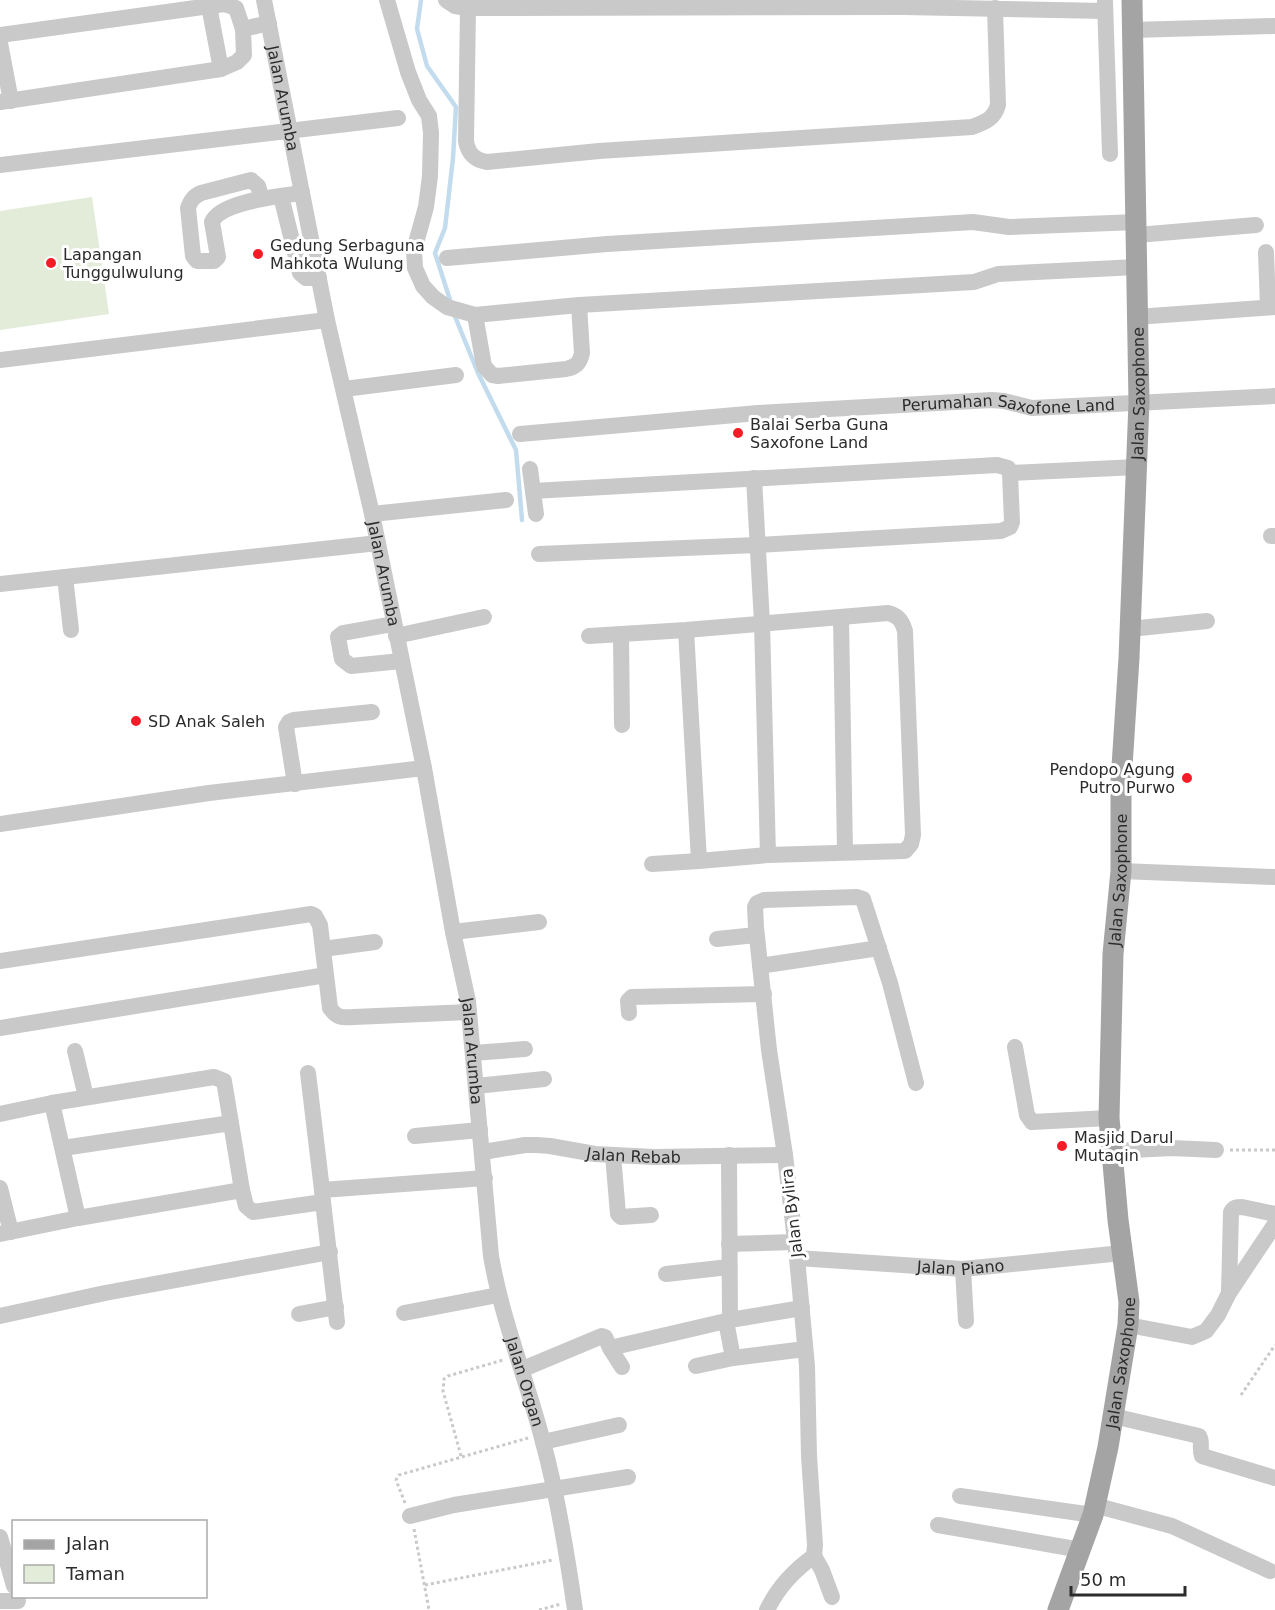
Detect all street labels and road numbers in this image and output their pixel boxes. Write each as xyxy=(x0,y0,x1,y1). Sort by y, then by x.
street label: Jalan Arumba xyxy=(263,43,303,153)
street label: Jalan Saxophone xyxy=(1127,327,1149,461)
street label: Perumahan Saxofone Land xyxy=(901,390,1115,418)
street label: Jalan Arumba xyxy=(364,518,404,628)
street label: Jalan Saxophone xyxy=(1104,814,1131,948)
street label: Jalan Arumba xyxy=(458,995,487,1105)
street label: Jalan Rebab xyxy=(584,1143,681,1167)
street label: Jalan Bylira xyxy=(777,1167,807,1260)
street label: Jalan Piano xyxy=(915,1255,1005,1279)
street label: Jalan Saxophone xyxy=(1101,1297,1139,1431)
street label: Jalan Organ xyxy=(502,1333,548,1429)

